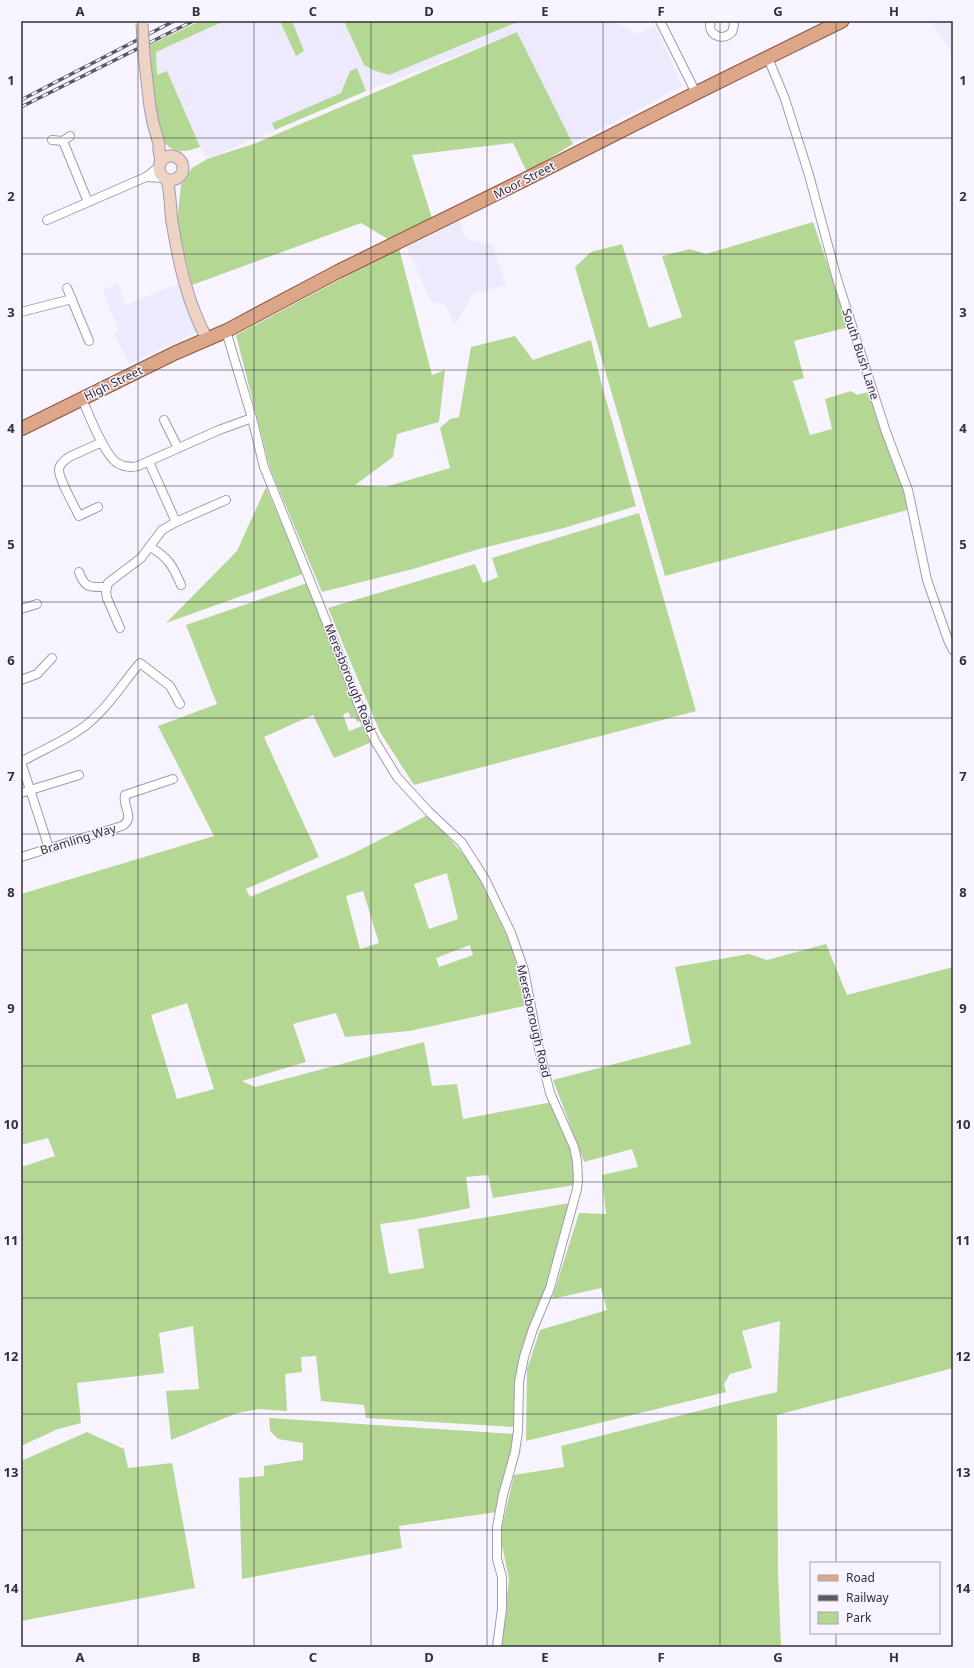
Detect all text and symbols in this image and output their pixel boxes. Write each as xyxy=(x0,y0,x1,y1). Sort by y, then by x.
text: A xyxy=(76,2,85,20)
text: B xyxy=(192,2,200,20)
text: C xyxy=(309,2,317,20)
text: D xyxy=(424,2,434,20)
text: E xyxy=(541,2,549,20)
text: F xyxy=(657,2,665,20)
text: G xyxy=(773,2,783,20)
text: H xyxy=(889,2,899,20)
text: 1 xyxy=(7,71,15,89)
text: 1 xyxy=(959,71,967,89)
street label: Moor Street xyxy=(490,157,558,203)
text: 2 xyxy=(7,187,15,205)
text: 2 xyxy=(959,187,967,205)
text: 3 xyxy=(7,303,15,321)
text: 3 xyxy=(959,303,967,321)
street label: South Bush Lane xyxy=(838,306,884,402)
street label: High Street xyxy=(81,361,146,405)
text: 4 xyxy=(7,419,15,437)
text: 4 xyxy=(959,419,967,437)
text: 5 xyxy=(7,535,15,553)
text: 5 xyxy=(959,535,967,553)
street label: Meresborough Road xyxy=(320,621,380,735)
text: 6 xyxy=(7,651,15,669)
text: 6 xyxy=(959,651,967,669)
text: 7 xyxy=(7,767,15,785)
text: 7 xyxy=(959,767,967,785)
street label: Bramling Way xyxy=(38,819,119,859)
text: 8 xyxy=(7,883,15,901)
text: 8 xyxy=(959,883,967,901)
street label: Meresborough Road xyxy=(513,963,555,1079)
text: 9 xyxy=(7,999,15,1017)
text: 9 xyxy=(959,999,967,1017)
text: 10 xyxy=(4,1115,18,1133)
text: 10 xyxy=(956,1115,970,1133)
text: 11 xyxy=(4,1231,18,1249)
text: 11 xyxy=(956,1231,970,1249)
text: 12 xyxy=(4,1347,18,1365)
text: 12 xyxy=(956,1347,970,1365)
text: 13 xyxy=(4,1463,18,1481)
text: 13 xyxy=(956,1463,970,1481)
legend xyxy=(810,1562,940,1634)
text: Road xyxy=(846,1569,875,1586)
text: 14 xyxy=(4,1579,19,1597)
text: 14 xyxy=(956,1579,971,1597)
text: Railway xyxy=(846,1589,890,1606)
text: Park xyxy=(846,1609,872,1626)
text: A xyxy=(76,1648,85,1666)
text: B xyxy=(192,1648,200,1666)
text: C xyxy=(309,1648,317,1666)
text: D xyxy=(424,1648,434,1666)
text: E xyxy=(541,1648,549,1666)
text: F xyxy=(657,1648,665,1666)
text: G xyxy=(773,1648,783,1666)
text: H xyxy=(889,1648,899,1666)

